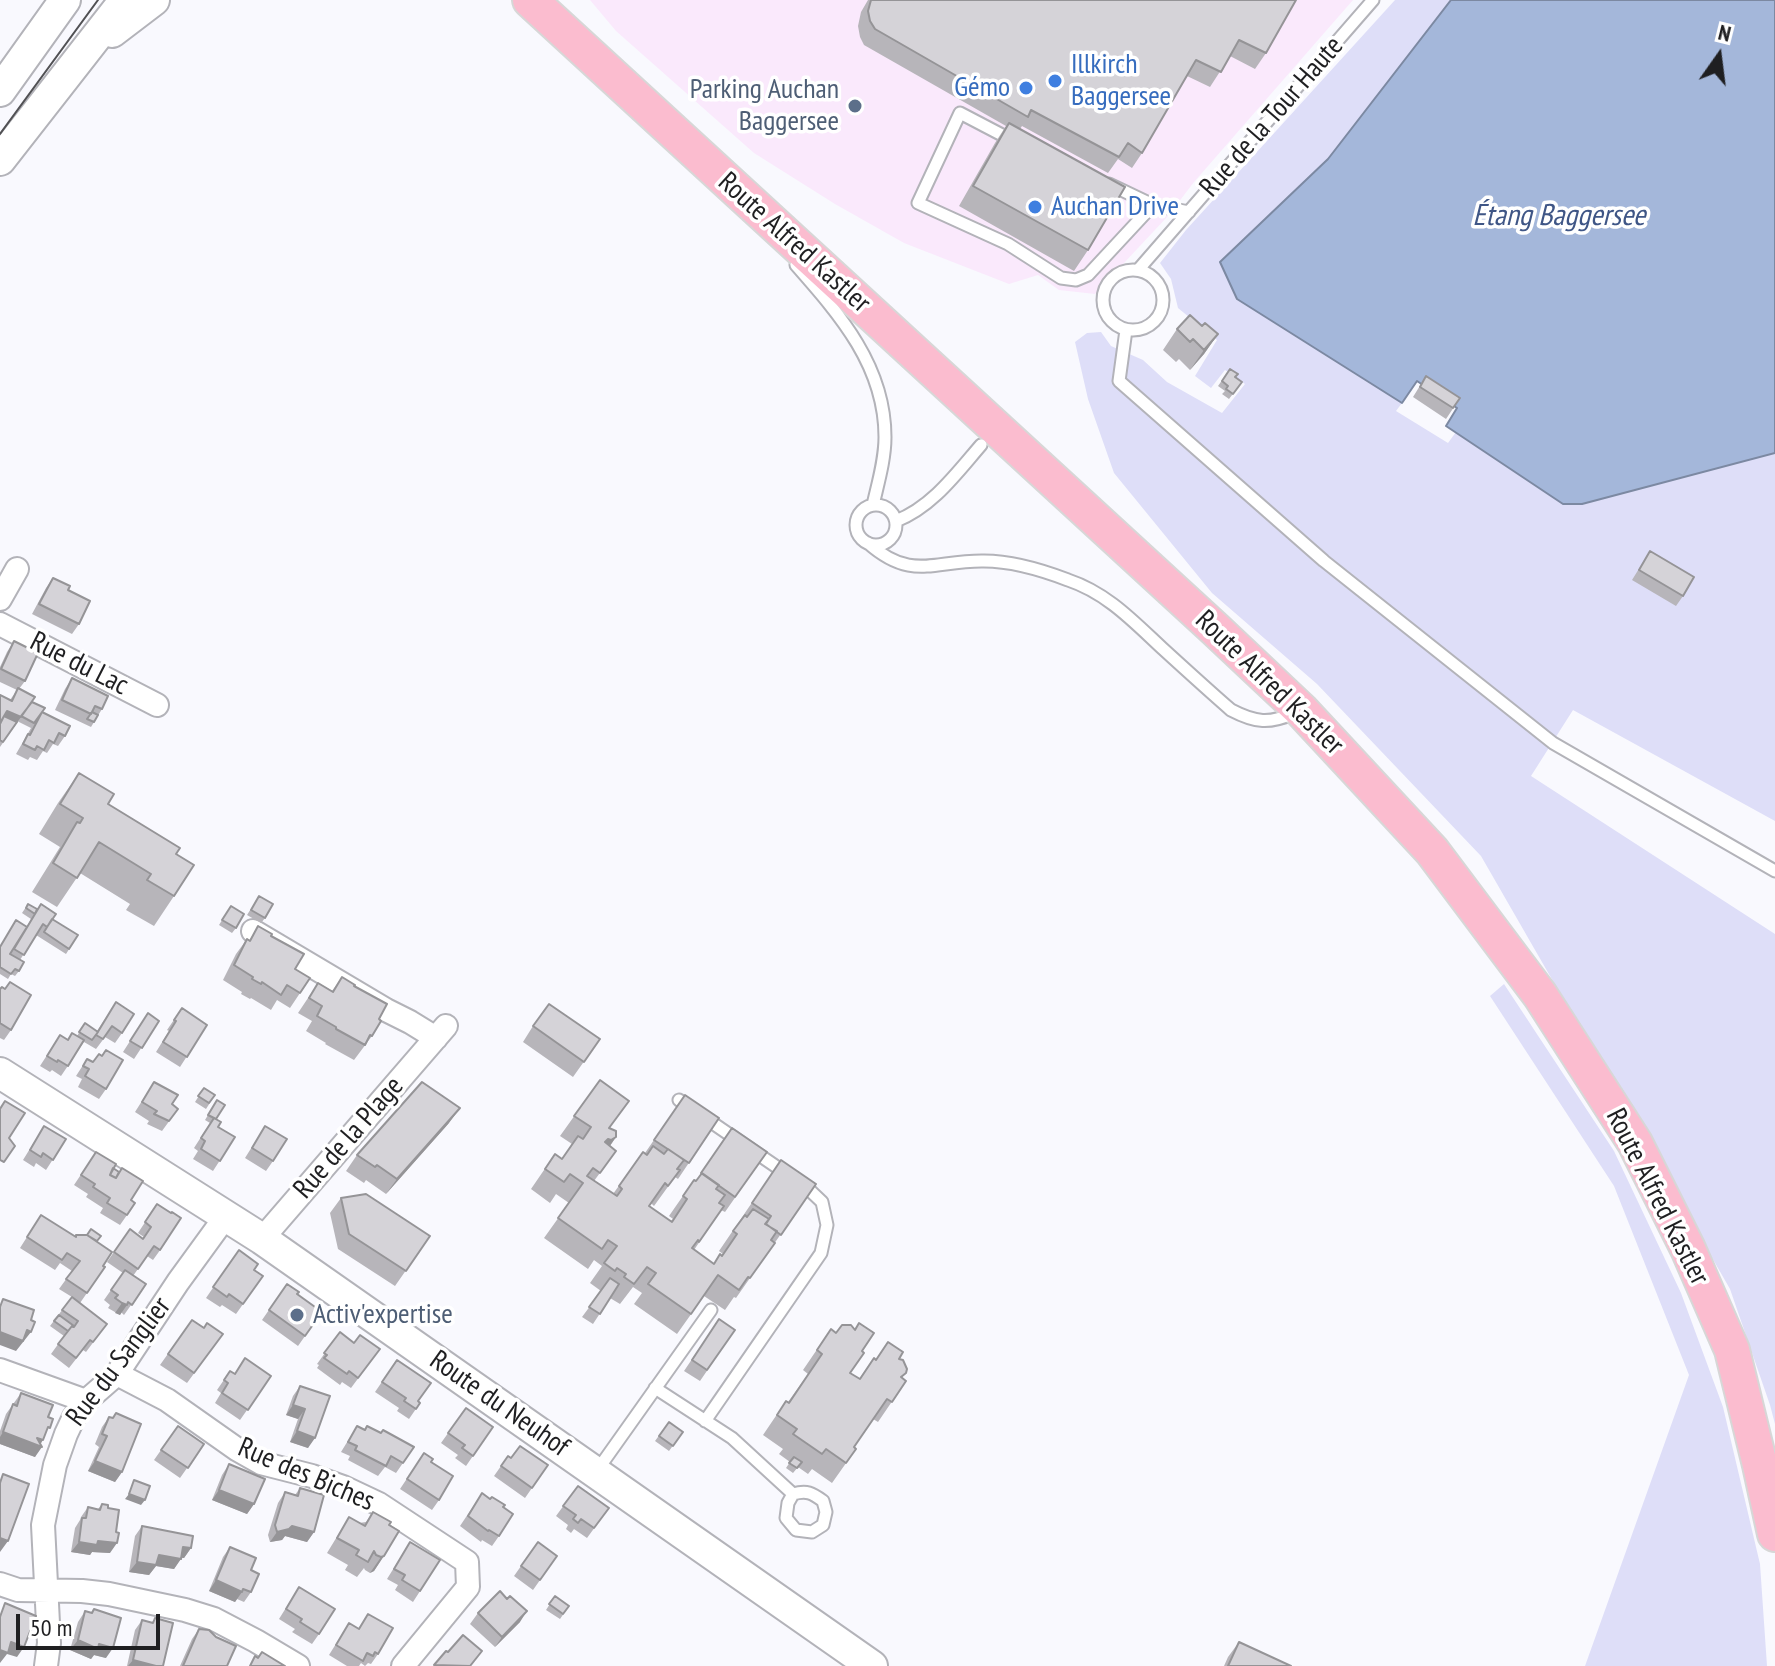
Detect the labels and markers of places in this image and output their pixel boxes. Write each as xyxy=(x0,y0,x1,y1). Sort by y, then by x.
place label: Illkirch Baggersee xyxy=(1071,48,1171,114)
place label: Gémo xyxy=(954,71,1010,105)
marker: Illkirch Baggersee xyxy=(1046,72,1064,90)
place label: Parking Auchan Baggersee xyxy=(690,73,839,139)
marker: Gémo xyxy=(1017,79,1035,97)
marker: Parking Auchan Baggersee xyxy=(846,97,864,115)
place label: Auchan Drive xyxy=(1051,190,1179,224)
marker: Auchan Drive xyxy=(1026,198,1044,216)
place label: Activ'expertise xyxy=(313,1298,453,1332)
marker: Activ'expertise xyxy=(288,1306,306,1324)

